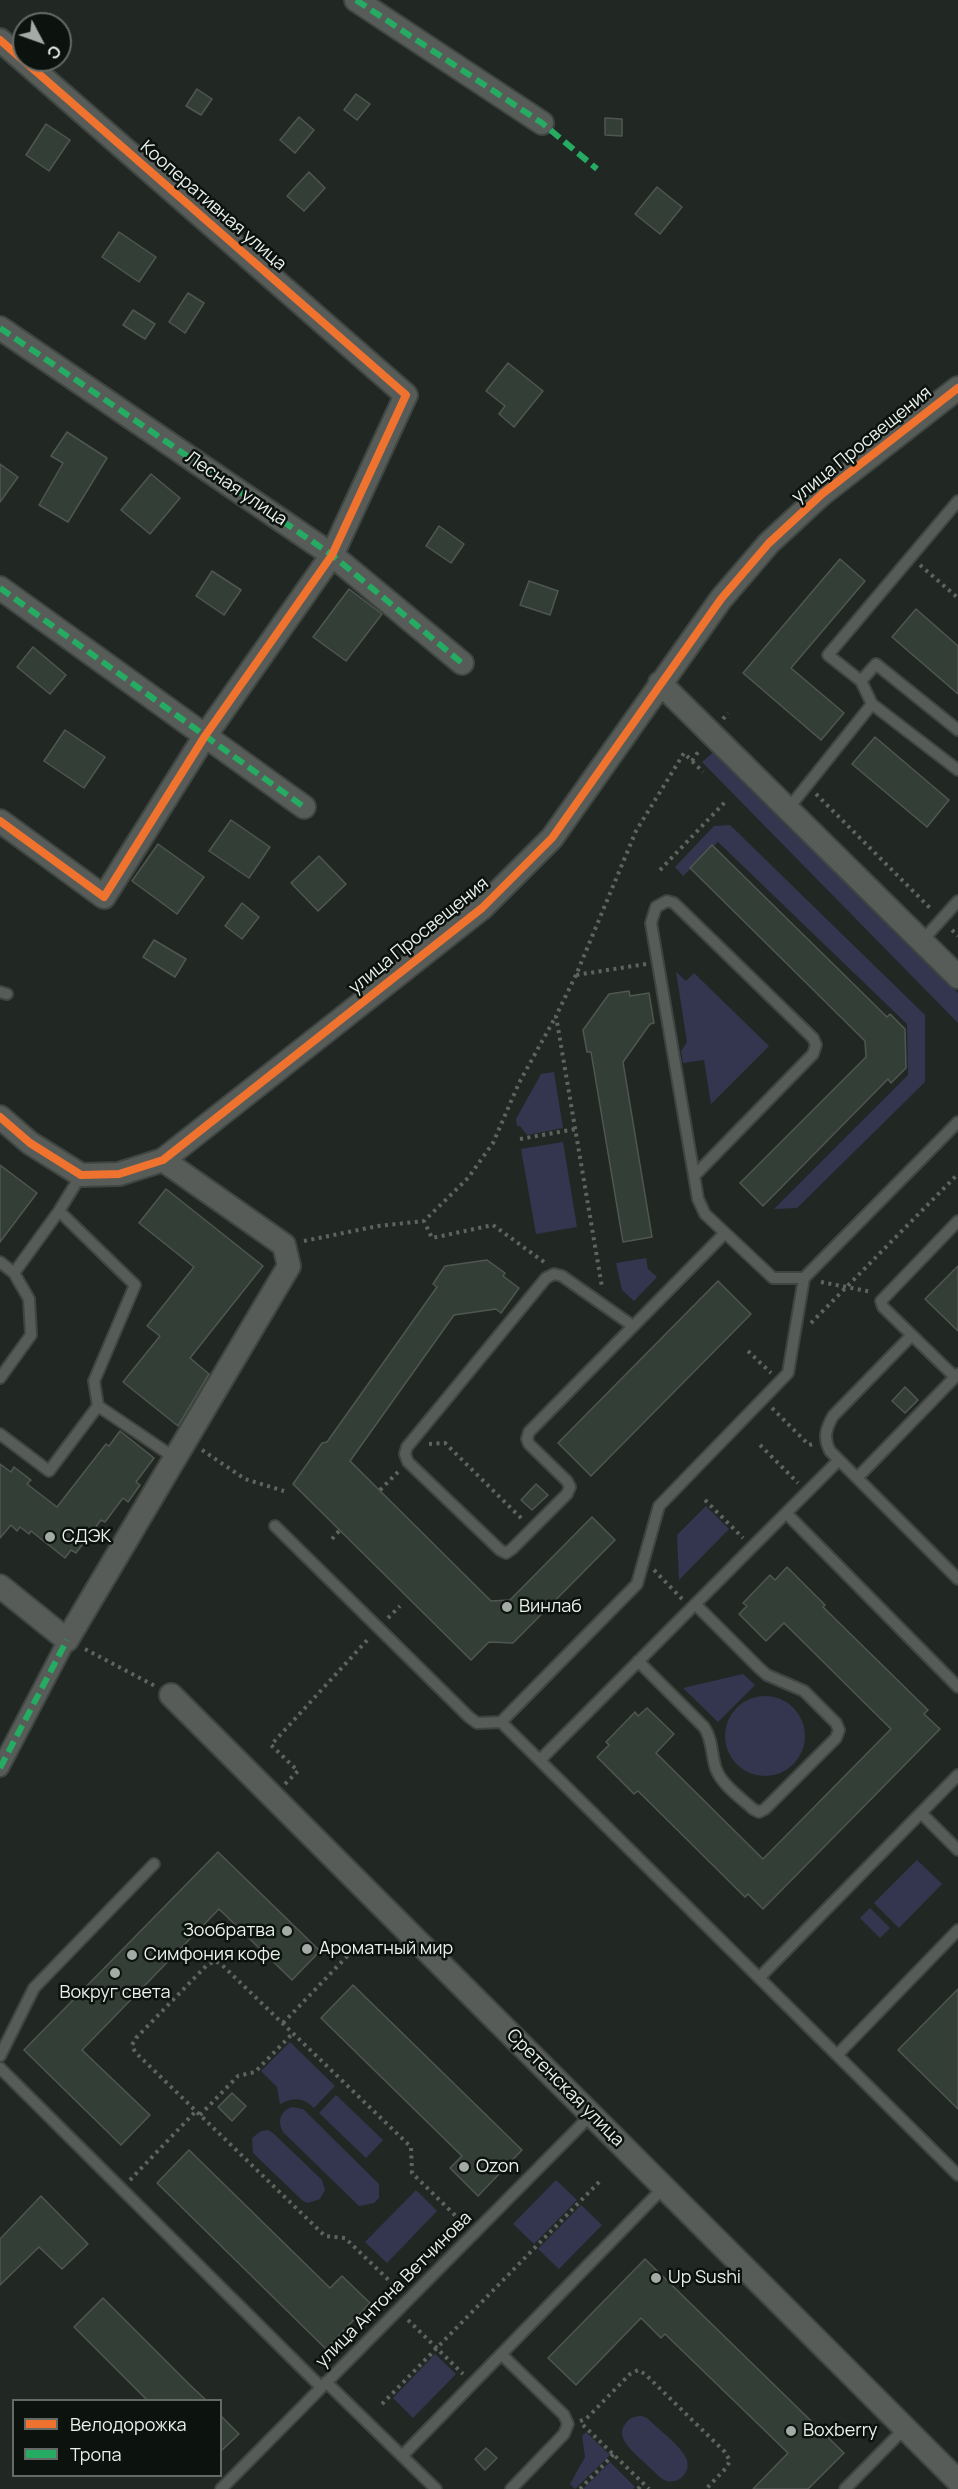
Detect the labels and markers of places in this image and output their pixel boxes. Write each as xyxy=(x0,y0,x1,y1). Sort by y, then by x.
place label: СДЭК xyxy=(62,1526,111,1548)
marker: СДЭК xyxy=(43,1530,57,1544)
place label: Винлаб xyxy=(519,1596,582,1618)
marker: Винлаб xyxy=(500,1600,514,1614)
place label: Зообратва xyxy=(183,1920,275,1942)
marker: Зообратва xyxy=(280,1924,294,1938)
place label: Ароматный мир xyxy=(319,1938,453,1960)
marker: Ароматный мир xyxy=(300,1942,314,1956)
place label: Симфония кофе xyxy=(144,1944,280,1966)
marker: Симфония кофе xyxy=(125,1948,139,1962)
marker: Вокруг света xyxy=(108,1966,122,1980)
place label: Вокруг света xyxy=(59,1982,171,2004)
place label: Ozon xyxy=(476,2156,519,2178)
marker: Ozon xyxy=(457,2160,471,2174)
place label: Up Sushi xyxy=(668,2267,741,2289)
marker: Up Sushi xyxy=(649,2271,663,2285)
place label: Boxberry xyxy=(803,2420,878,2442)
marker: Boxberry xyxy=(784,2424,798,2438)

